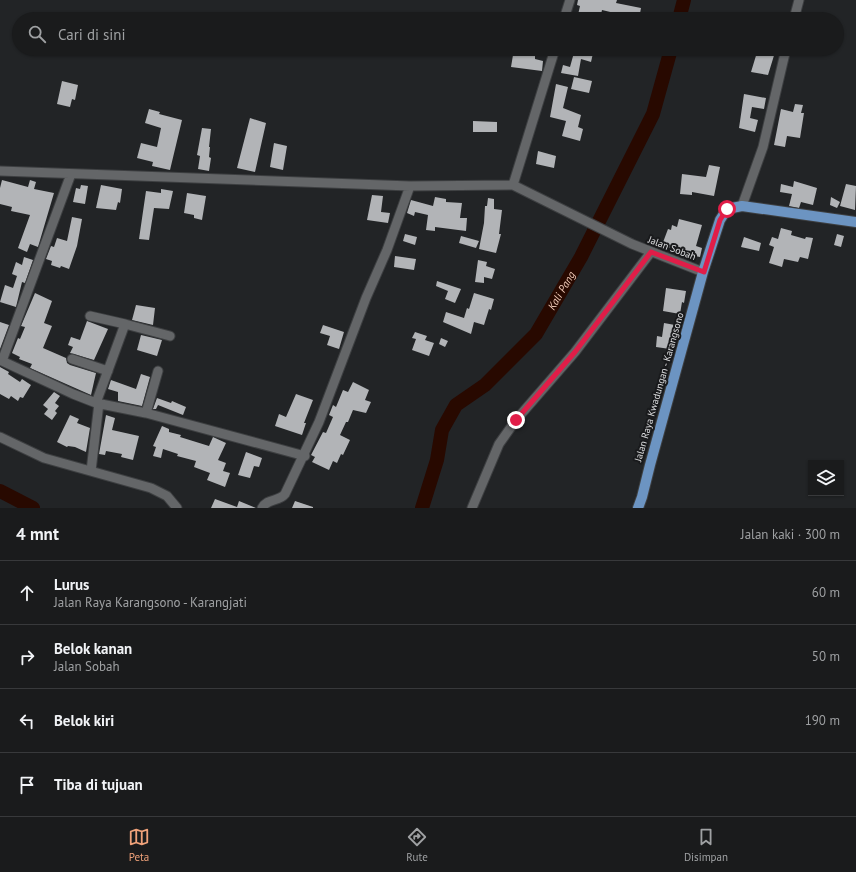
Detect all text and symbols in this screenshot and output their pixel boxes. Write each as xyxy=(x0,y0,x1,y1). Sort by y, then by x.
search box xyxy=(12,12,844,56)
icon: search xyxy=(26,23,48,45)
text: Cari di sini xyxy=(58,25,126,44)
route start xyxy=(718,200,736,218)
street label: Jalan Sobah xyxy=(645,233,698,263)
water label: Kali Pang xyxy=(545,268,578,313)
street label: Jalan Raya Kwadungan - Karangsono xyxy=(631,311,687,464)
route end xyxy=(507,411,525,429)
map controls xyxy=(808,460,844,496)
button: layers xyxy=(808,460,844,496)
text: 4 mnt xyxy=(16,523,59,545)
text: Jalan kaki · 300 m xyxy=(741,526,840,543)
text: Lurus xyxy=(54,575,89,594)
icon: ahead xyxy=(16,582,38,604)
text: 60 m xyxy=(812,584,840,601)
text: Jalan Raya Karangsono - Karangjati xyxy=(54,594,247,611)
text: Belok kanan xyxy=(54,639,132,658)
icon: right xyxy=(16,646,38,668)
text: 50 m xyxy=(812,648,840,665)
text: Jalan Sobah xyxy=(54,658,120,675)
icon: left xyxy=(16,710,38,732)
text: Belok kiri xyxy=(54,711,114,730)
text: 190 m xyxy=(805,712,840,729)
icon: arrive xyxy=(16,774,38,796)
text: Tiba di tujuan xyxy=(54,775,143,794)
tab: Peta xyxy=(128,826,150,864)
tab: Rute xyxy=(406,826,428,864)
tab: Disimpan xyxy=(684,826,728,864)

